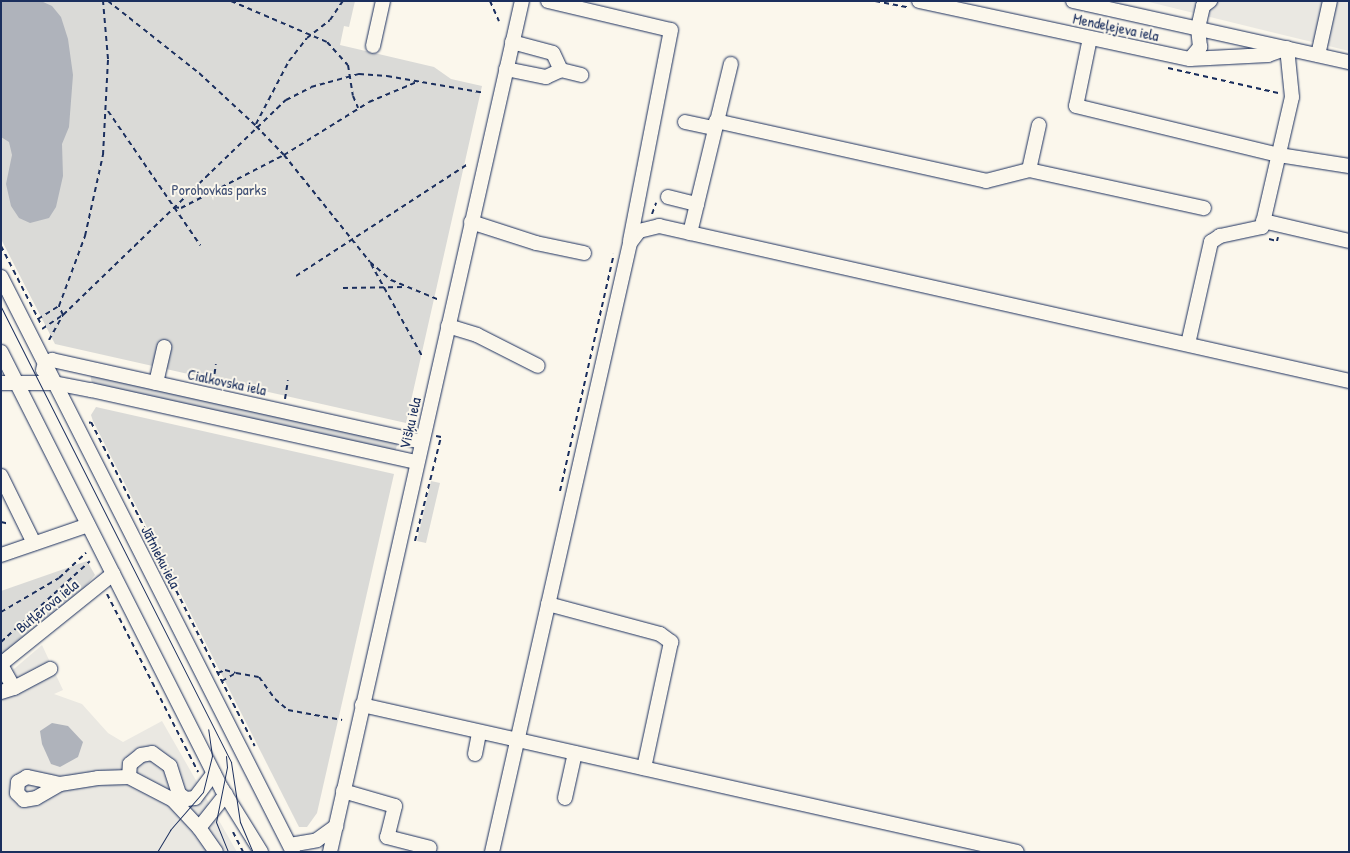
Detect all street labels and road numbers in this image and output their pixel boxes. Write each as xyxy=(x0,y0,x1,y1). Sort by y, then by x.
street label: Mendeļejeva iela xyxy=(1071,9,1161,45)
street label: Cialkovska iela xyxy=(186,365,268,399)
street label: Višķu iela xyxy=(395,395,425,451)
street label: Jātnieku iela xyxy=(138,523,184,591)
street label: Butļerova iela xyxy=(12,575,82,637)

